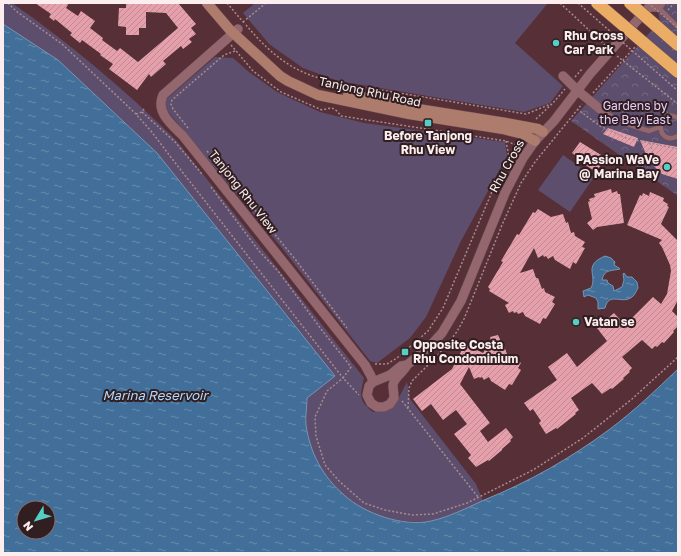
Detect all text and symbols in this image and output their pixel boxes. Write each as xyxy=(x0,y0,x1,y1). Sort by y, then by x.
place label: Rhu Cross Car Park xyxy=(564,28,624,57)
marker: Rhu Cross Car Park xyxy=(551,38,561,48)
street label: Tanjong Rhu Road xyxy=(318,73,422,110)
park label: Gardens by the Bay East xyxy=(599,98,671,127)
marker: Before Tanjong Rhu View xyxy=(423,118,433,128)
place label: Before Tanjong Rhu View xyxy=(384,128,472,157)
street label: Rhu Cross xyxy=(486,137,527,195)
street label: Tanjong Rhu View xyxy=(206,147,281,237)
place label: PAssion WaVe @ Marina Bay xyxy=(576,152,660,181)
marker: PAssion WaVe @ Marina Bay xyxy=(662,162,672,172)
place label: Vatan se xyxy=(584,314,635,329)
marker: Vatan se xyxy=(571,317,581,327)
place label: Opposite Costa Rhu Condominium xyxy=(413,337,518,366)
marker: Opposite Costa Rhu Condominium xyxy=(400,347,410,357)
water label: Marina Reservoir xyxy=(102,387,210,403)
north arrow xyxy=(16,500,56,540)
text: N xyxy=(20,519,35,534)

